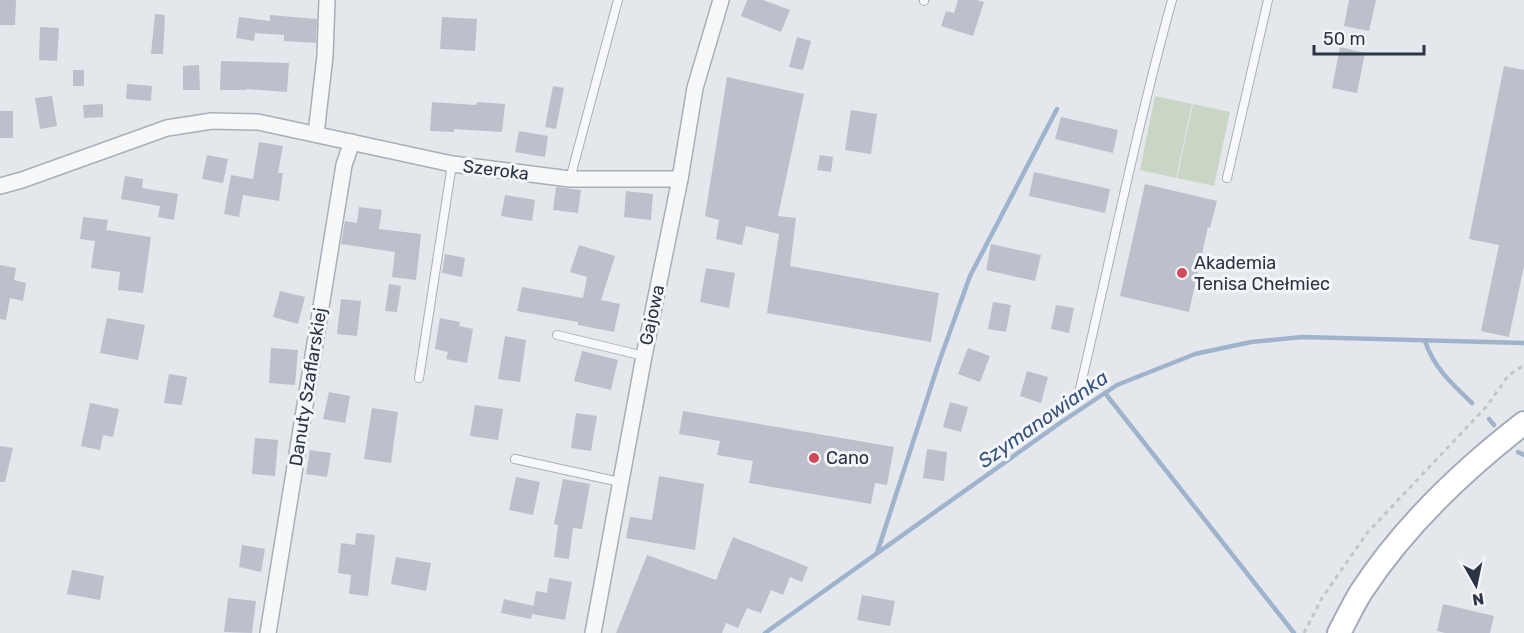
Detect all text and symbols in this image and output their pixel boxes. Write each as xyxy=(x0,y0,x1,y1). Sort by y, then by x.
scale bar xyxy=(1314,18,1424,56)
text: 50 m xyxy=(1323,28,1366,50)
street label: Szeroka xyxy=(462,155,530,185)
place label: Akademia Tenisa Chełmiec xyxy=(1194,252,1330,295)
marker: Akademia Tenisa Chełmiec xyxy=(1175,266,1189,280)
street label: Gajowa xyxy=(635,283,669,347)
street label: Danuty Szaflarskiej xyxy=(285,306,331,468)
water label: Szymanowianka xyxy=(973,365,1113,473)
place label: Cano xyxy=(826,447,869,469)
marker: Cano xyxy=(807,451,821,465)
north arrow xyxy=(1446,555,1506,615)
text: N xyxy=(1471,589,1485,610)

